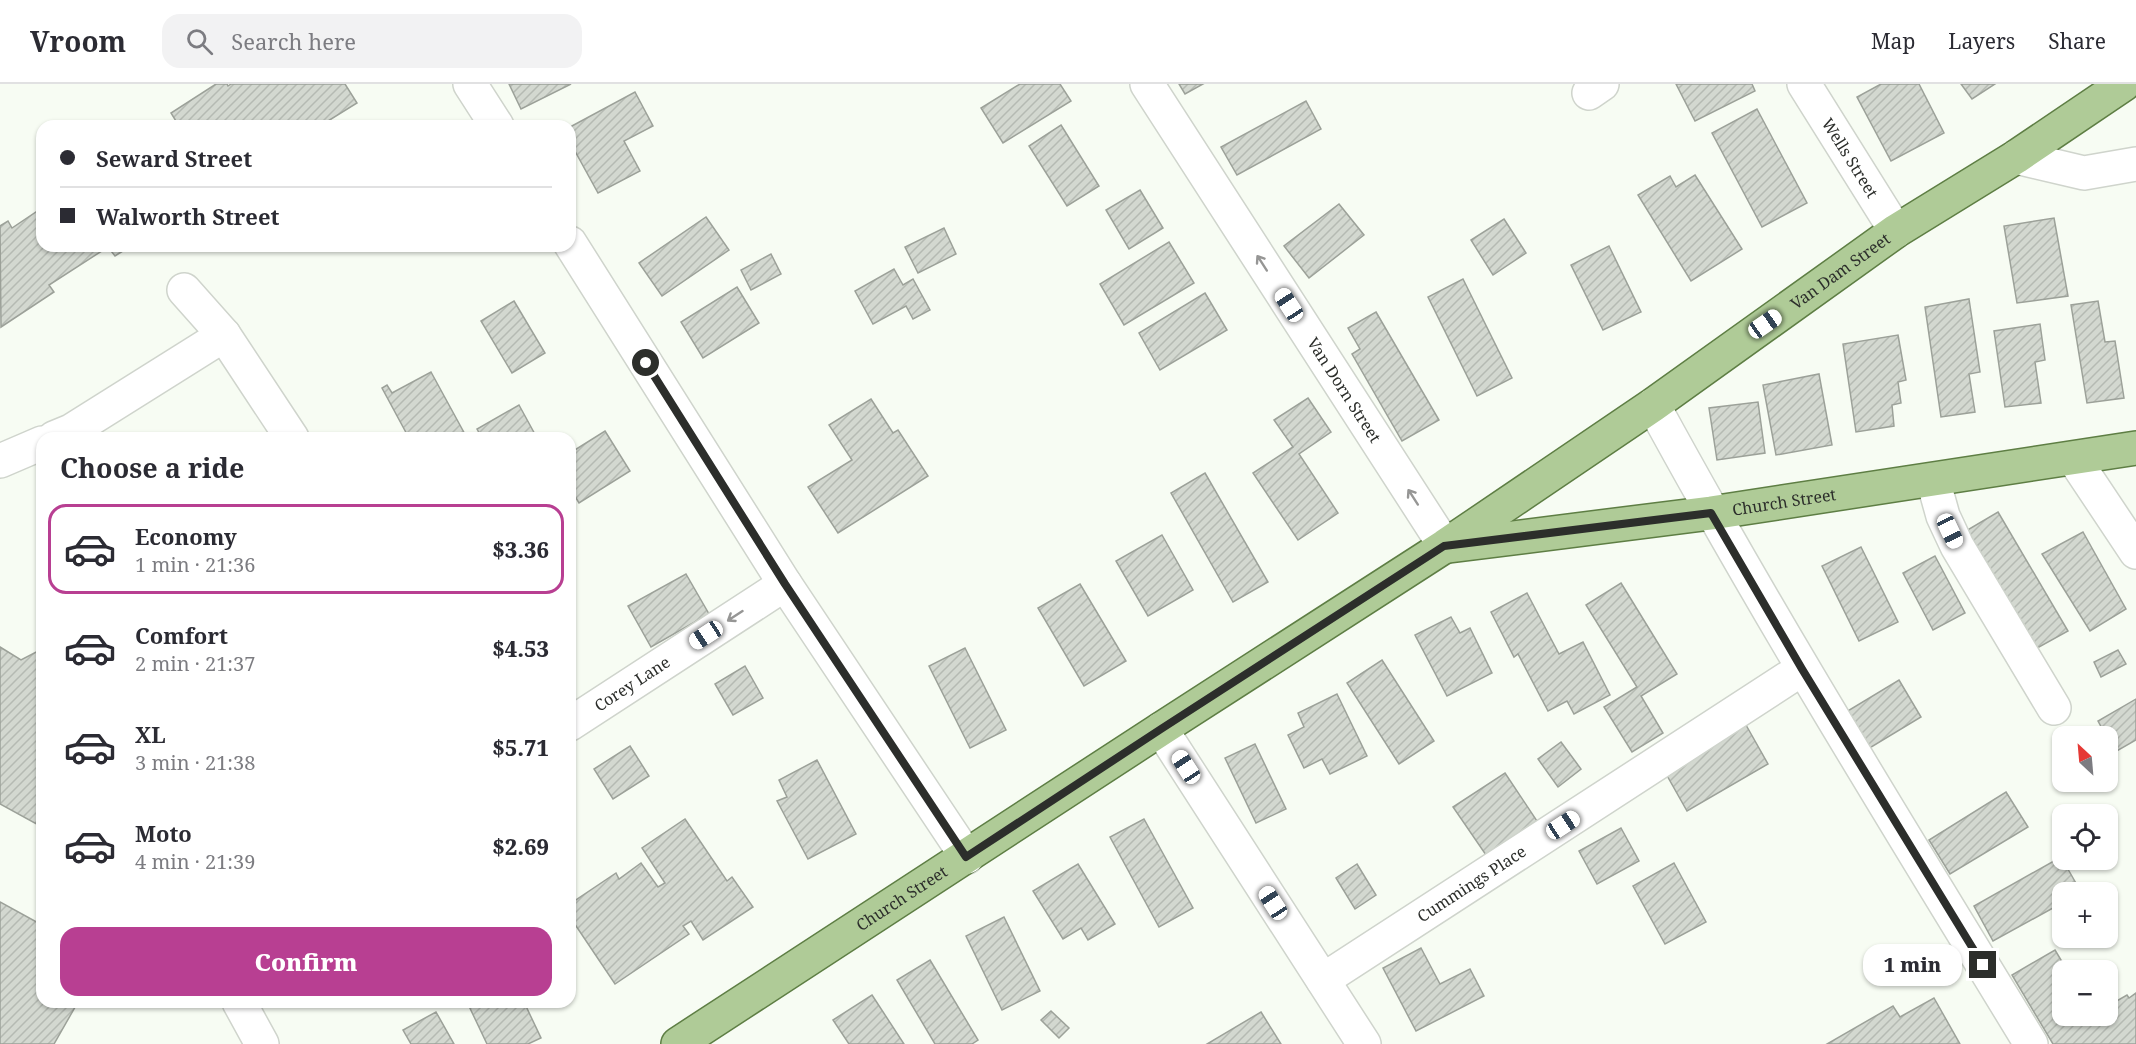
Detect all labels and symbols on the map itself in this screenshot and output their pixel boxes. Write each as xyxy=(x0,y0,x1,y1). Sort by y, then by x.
street label: Wells Street xyxy=(1817,114,1884,202)
street label: Van Dam Street xyxy=(1786,227,1895,314)
one-way arrow xyxy=(1255,254,1268,271)
car xyxy=(1272,285,1306,325)
car xyxy=(1745,306,1785,342)
street label: Van Dorn Street xyxy=(1302,333,1387,447)
route start xyxy=(632,349,659,376)
street label: Church Street xyxy=(1731,483,1838,521)
one-way arrow xyxy=(1407,489,1419,506)
car xyxy=(1934,511,1966,551)
one-way arrow xyxy=(728,610,744,622)
car xyxy=(686,618,726,652)
street label: Corey Lane xyxy=(590,651,674,716)
north arrow xyxy=(2052,726,2118,792)
car xyxy=(1169,747,1203,787)
car xyxy=(1543,808,1583,842)
street label: Cummings Place xyxy=(1413,840,1530,927)
street label: Church Street xyxy=(852,860,952,936)
car xyxy=(1256,883,1290,923)
callout: 1 min xyxy=(1863,944,1962,986)
route end xyxy=(1969,951,1996,978)

